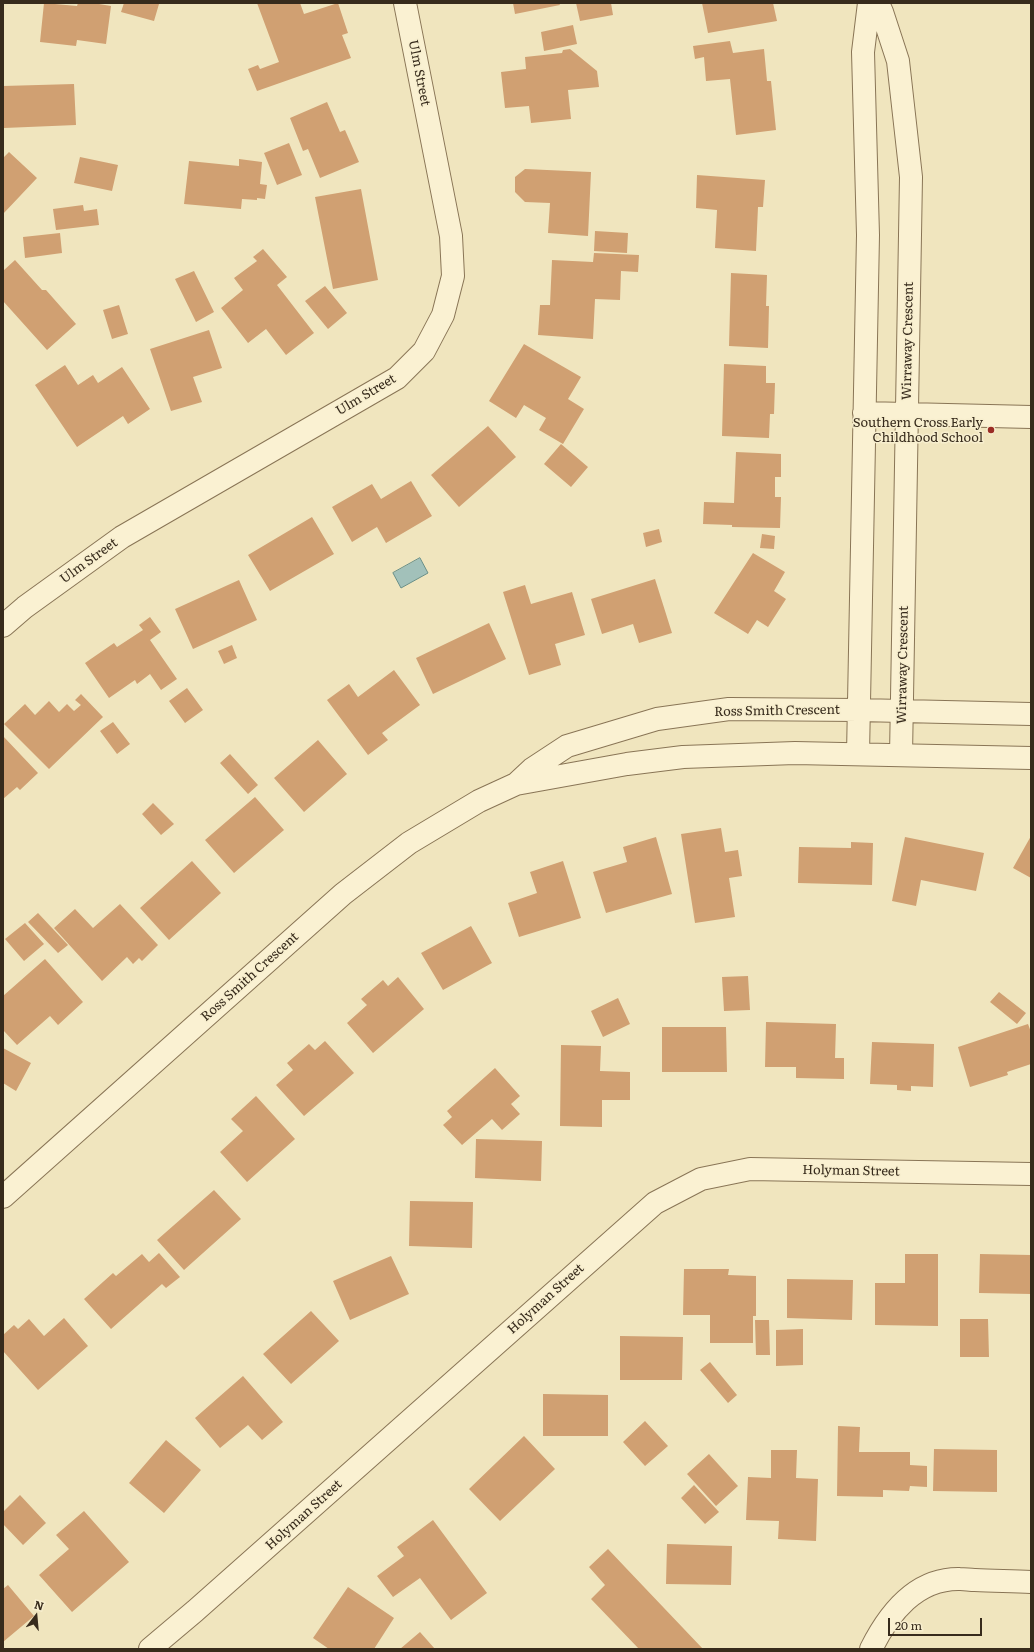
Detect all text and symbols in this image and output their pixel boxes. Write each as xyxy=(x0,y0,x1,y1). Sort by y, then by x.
street label: Ulm Street xyxy=(405,39,433,107)
street label: Wirraway Crescent xyxy=(899,282,917,400)
street label: Ulm Street xyxy=(333,371,399,419)
place label: Southern Cross Early Childhood School xyxy=(853,415,983,446)
marker: Southern Cross Early Childhood School xyxy=(986,425,996,435)
street label: Ulm Street xyxy=(57,535,121,587)
street label: Wirraway Crescent xyxy=(894,606,912,724)
street label: Ross Smith Crescent xyxy=(714,702,840,720)
street label: Ross Smith Crescent xyxy=(198,929,302,1025)
street label: Holyman Street xyxy=(802,1162,900,1180)
street label: Holyman Street xyxy=(505,1261,587,1337)
street label: Holyman Street xyxy=(263,1477,345,1553)
north arrow xyxy=(16,1596,56,1636)
text: N xyxy=(33,1596,46,1613)
scale bar xyxy=(890,1610,984,1636)
text: 20 m xyxy=(895,1616,922,1634)

